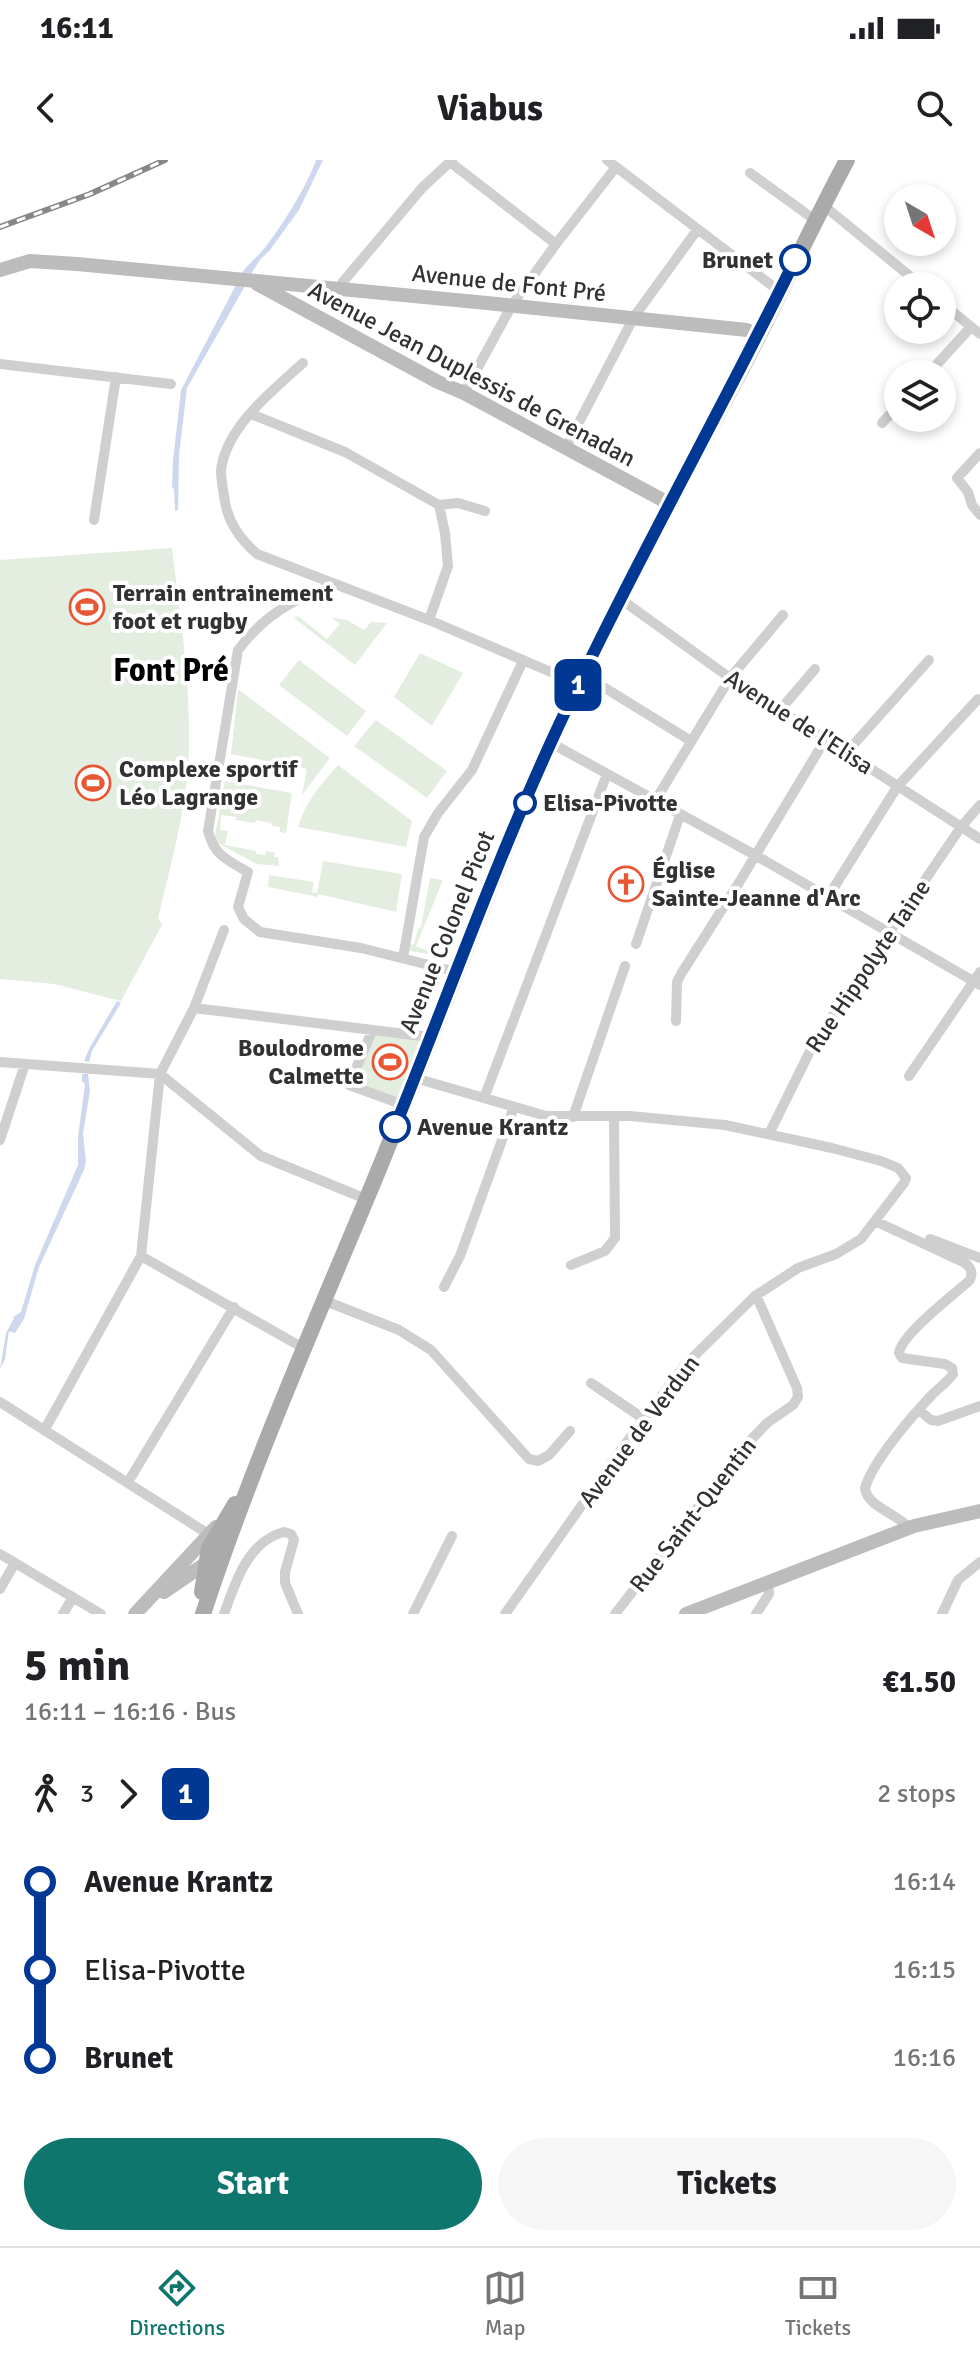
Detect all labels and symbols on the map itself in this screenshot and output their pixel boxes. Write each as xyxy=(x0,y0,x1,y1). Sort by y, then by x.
north arrow xyxy=(884,184,956,256)
place label: Brunet xyxy=(702,245,773,275)
marker: Brunet xyxy=(780,245,810,275)
street label: Avenue de Font Pré xyxy=(410,258,608,308)
street label: Avenue Jean Duplessis de Grenadan xyxy=(303,275,641,473)
place label: Terrain entrainement foot et rugby xyxy=(112,578,333,636)
sports icon: Terrain entrainement foot et rugby xyxy=(68,588,106,626)
district label: Font Pré xyxy=(113,651,229,690)
line badge: 1 xyxy=(552,659,604,711)
street label: Avenue de l'Elisa xyxy=(719,663,879,781)
place label: Complexe sportif Léo Lagrange xyxy=(119,754,299,812)
sports icon: Complexe sportif Léo Lagrange xyxy=(74,764,112,802)
place label: Elisa-Pivotte xyxy=(543,788,678,818)
marker: Elisa-Pivotte xyxy=(514,792,536,814)
street label: Avenue Colonel Picot xyxy=(393,826,501,1038)
place label: Église Sainte-Jeanne d'Arc xyxy=(652,855,861,913)
church icon: Église Sainte-Jeanne d'Arc xyxy=(607,865,645,903)
street label: Rue Hippolyte Taine xyxy=(799,874,937,1058)
place label: Boulodrome Calmette xyxy=(238,1033,364,1091)
sports icon: Boulodrome Calmette xyxy=(371,1043,409,1081)
marker: Avenue Krantz xyxy=(380,1112,410,1142)
place label: Avenue Krantz xyxy=(417,1112,568,1142)
street label: Avenue de Verdun xyxy=(572,1349,706,1513)
street label: Rue Saint-Quentin xyxy=(623,1432,763,1598)

